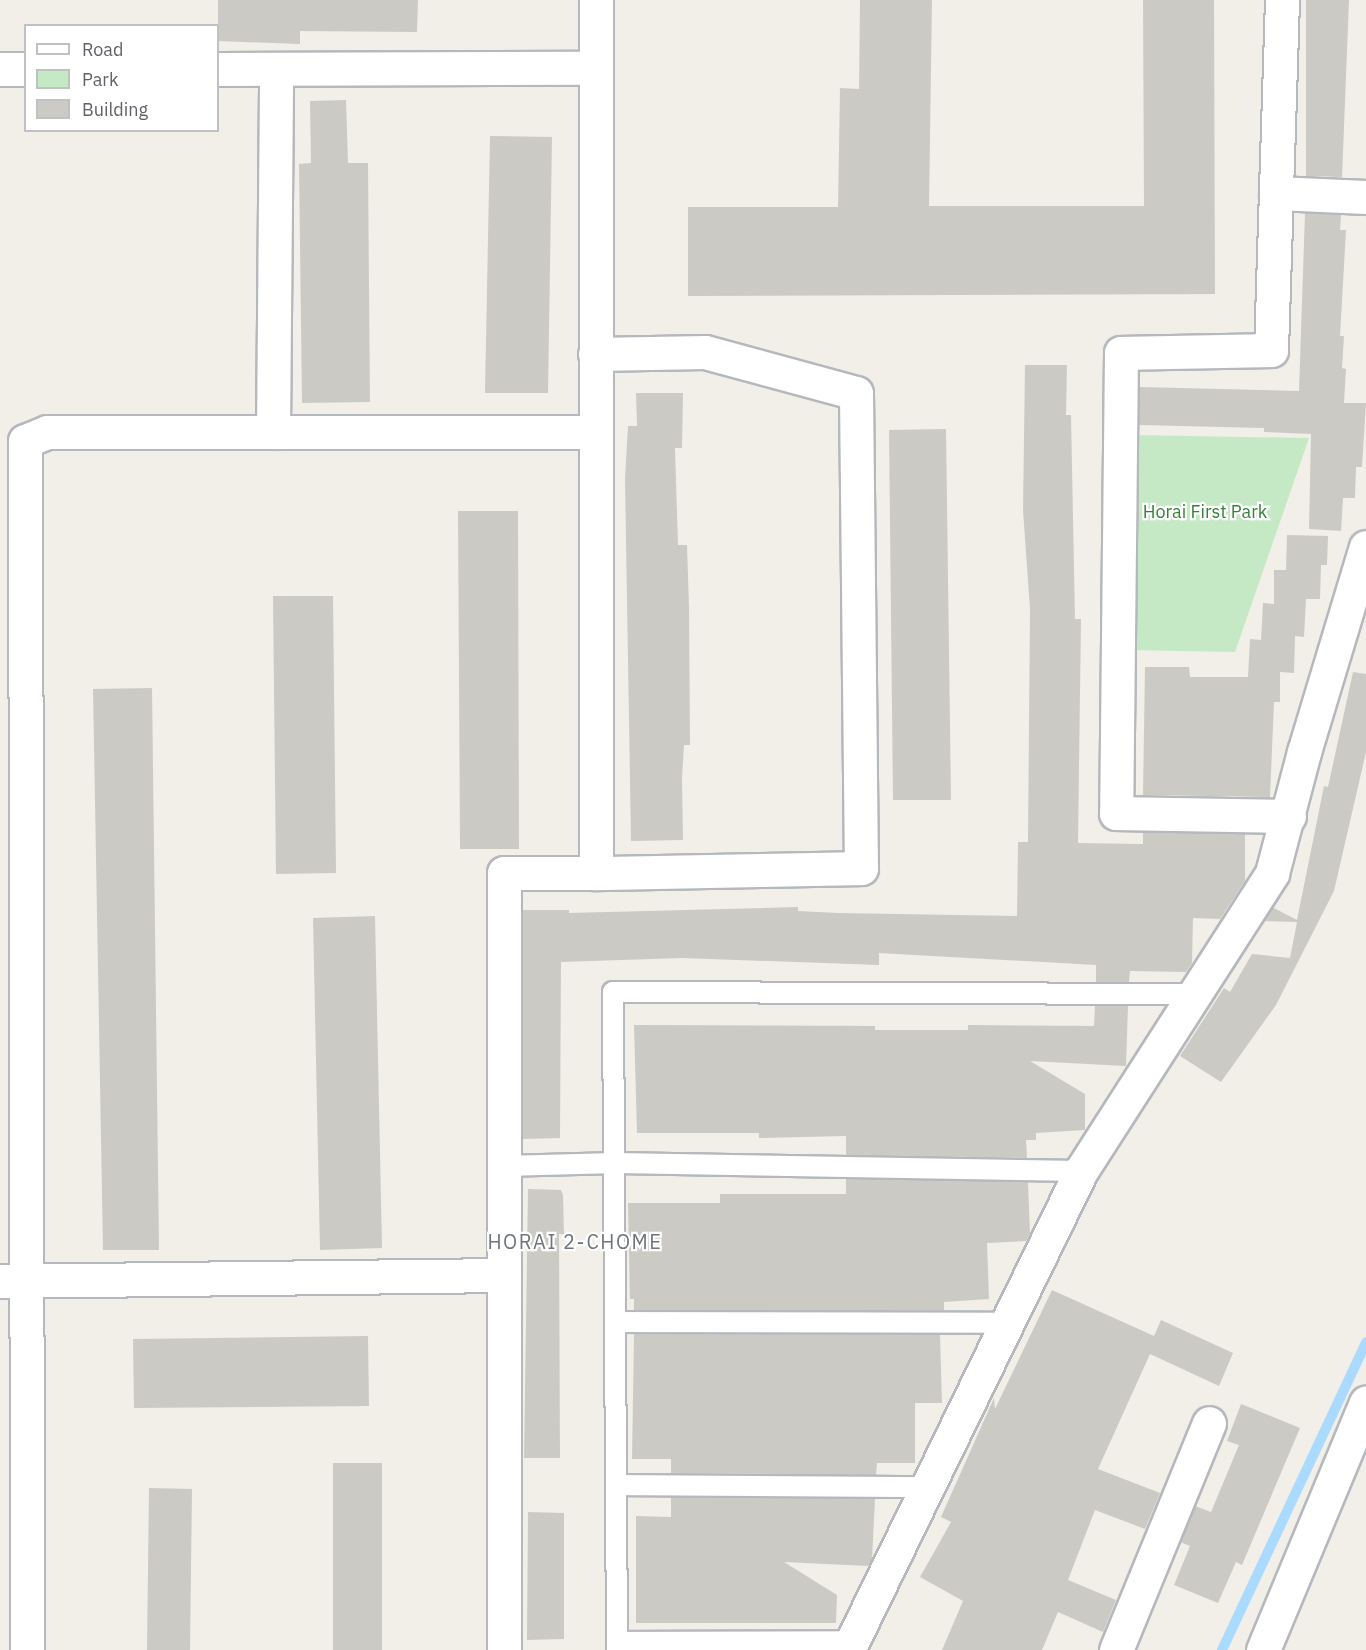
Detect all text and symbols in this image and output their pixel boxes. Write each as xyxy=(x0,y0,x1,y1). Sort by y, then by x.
legend xyxy=(24,24,219,132)
text: Road xyxy=(82,38,123,61)
text: Park xyxy=(82,68,118,91)
text: Building xyxy=(82,98,148,121)
park label: Horai First Park xyxy=(1143,501,1267,523)
district label: HORAI 2-CHOME xyxy=(487,1229,663,1253)

